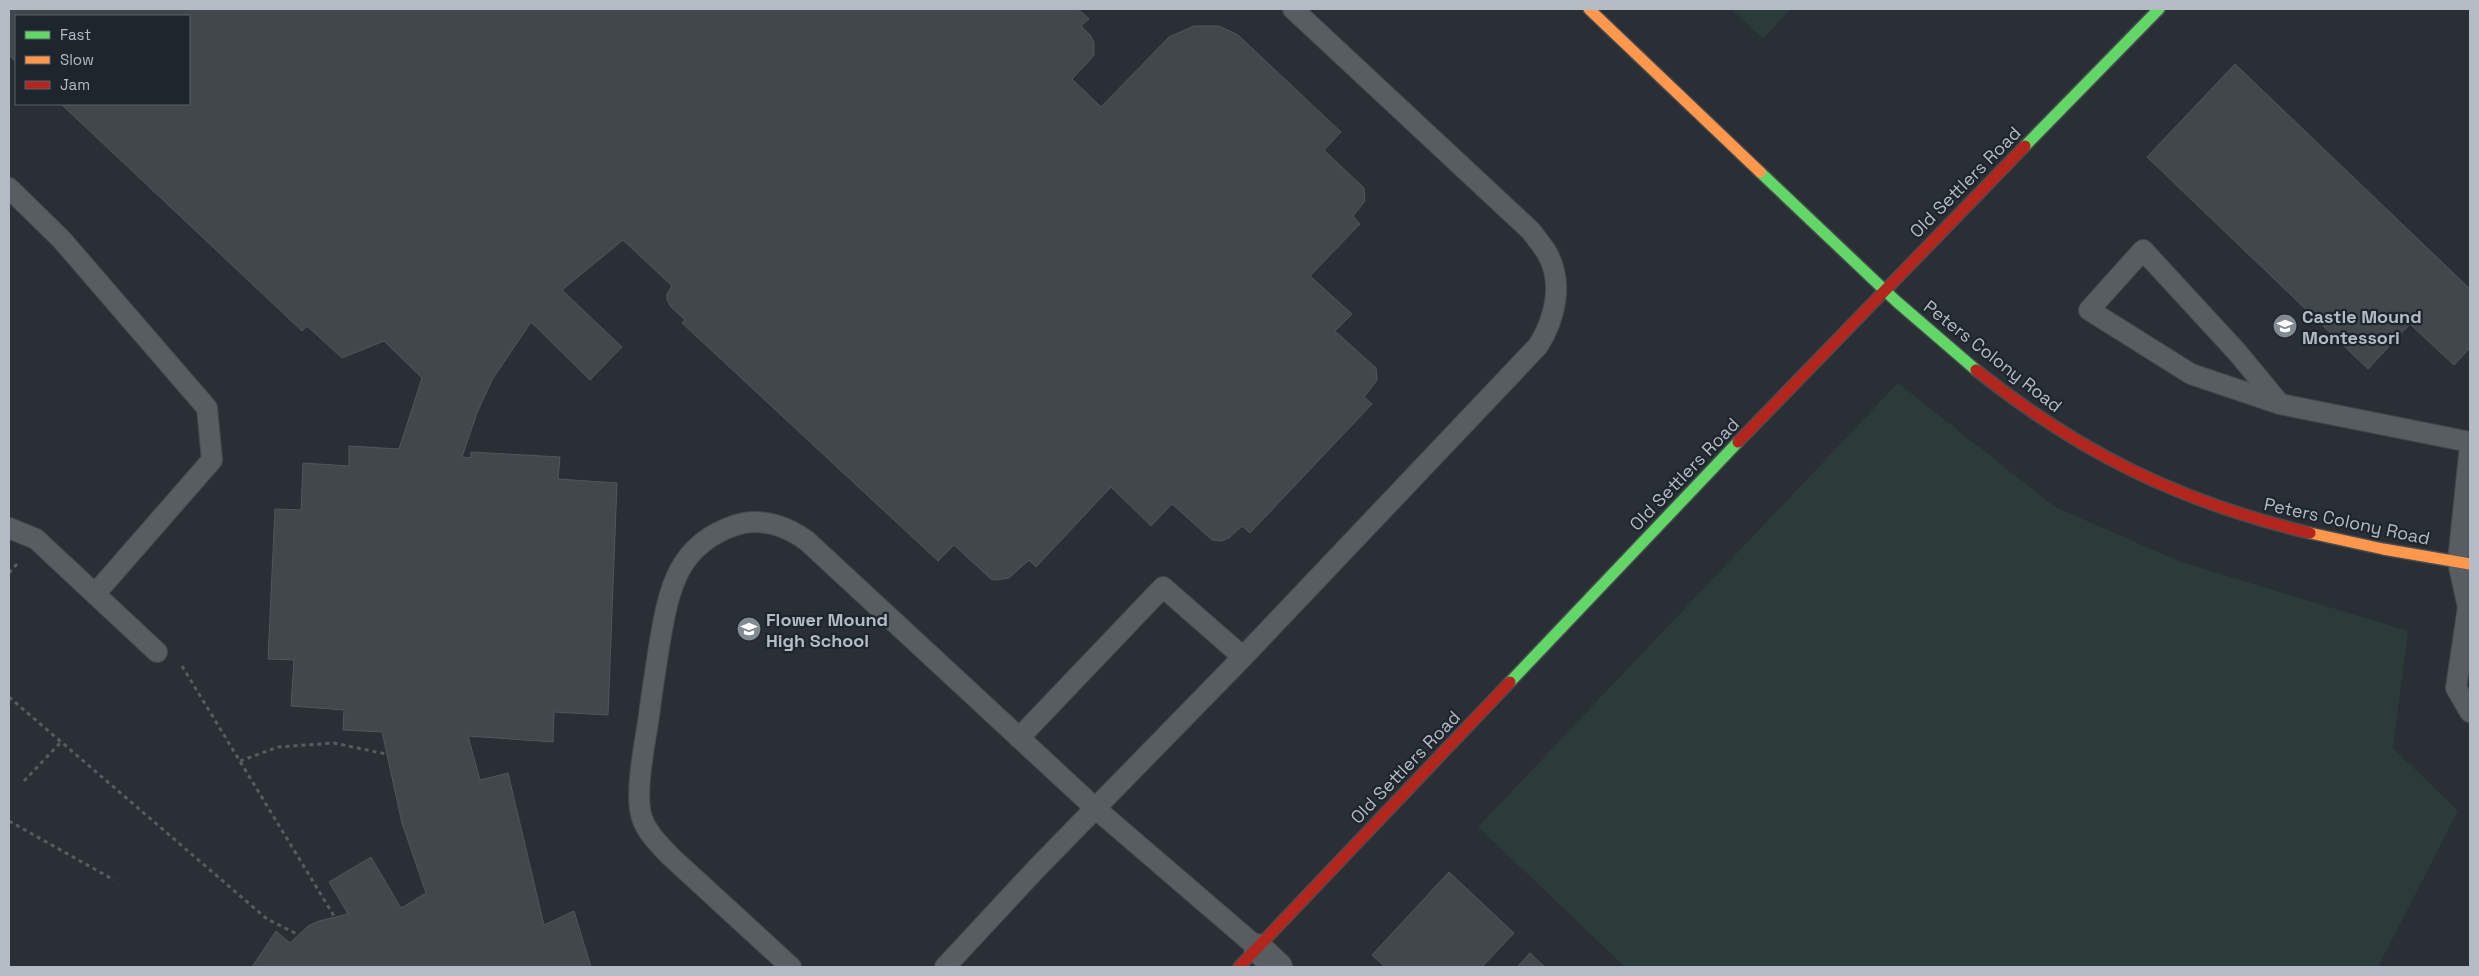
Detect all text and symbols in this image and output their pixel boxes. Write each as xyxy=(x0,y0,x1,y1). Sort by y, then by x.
legend xyxy=(15,15,190,105)
text: Fast xyxy=(60,25,91,44)
text: Slow xyxy=(60,50,94,69)
text: Jam xyxy=(60,75,90,94)
street label: Old Settlers Road xyxy=(1904,121,2026,243)
street label: Peters Colony Road xyxy=(1919,295,2067,417)
place label: Castle Mound Montessori xyxy=(2302,305,2422,349)
school or university icon: Castle Mound Montessori xyxy=(2272,313,2298,339)
street label: Old Settlers Road xyxy=(1624,413,1744,535)
street label: Peters Colony Road xyxy=(2262,492,2432,550)
place label: Flower Mound High School xyxy=(766,608,888,652)
school or university icon: Flower Mound High School xyxy=(736,616,762,642)
street label: Old Settlers Road xyxy=(1345,706,1465,828)

